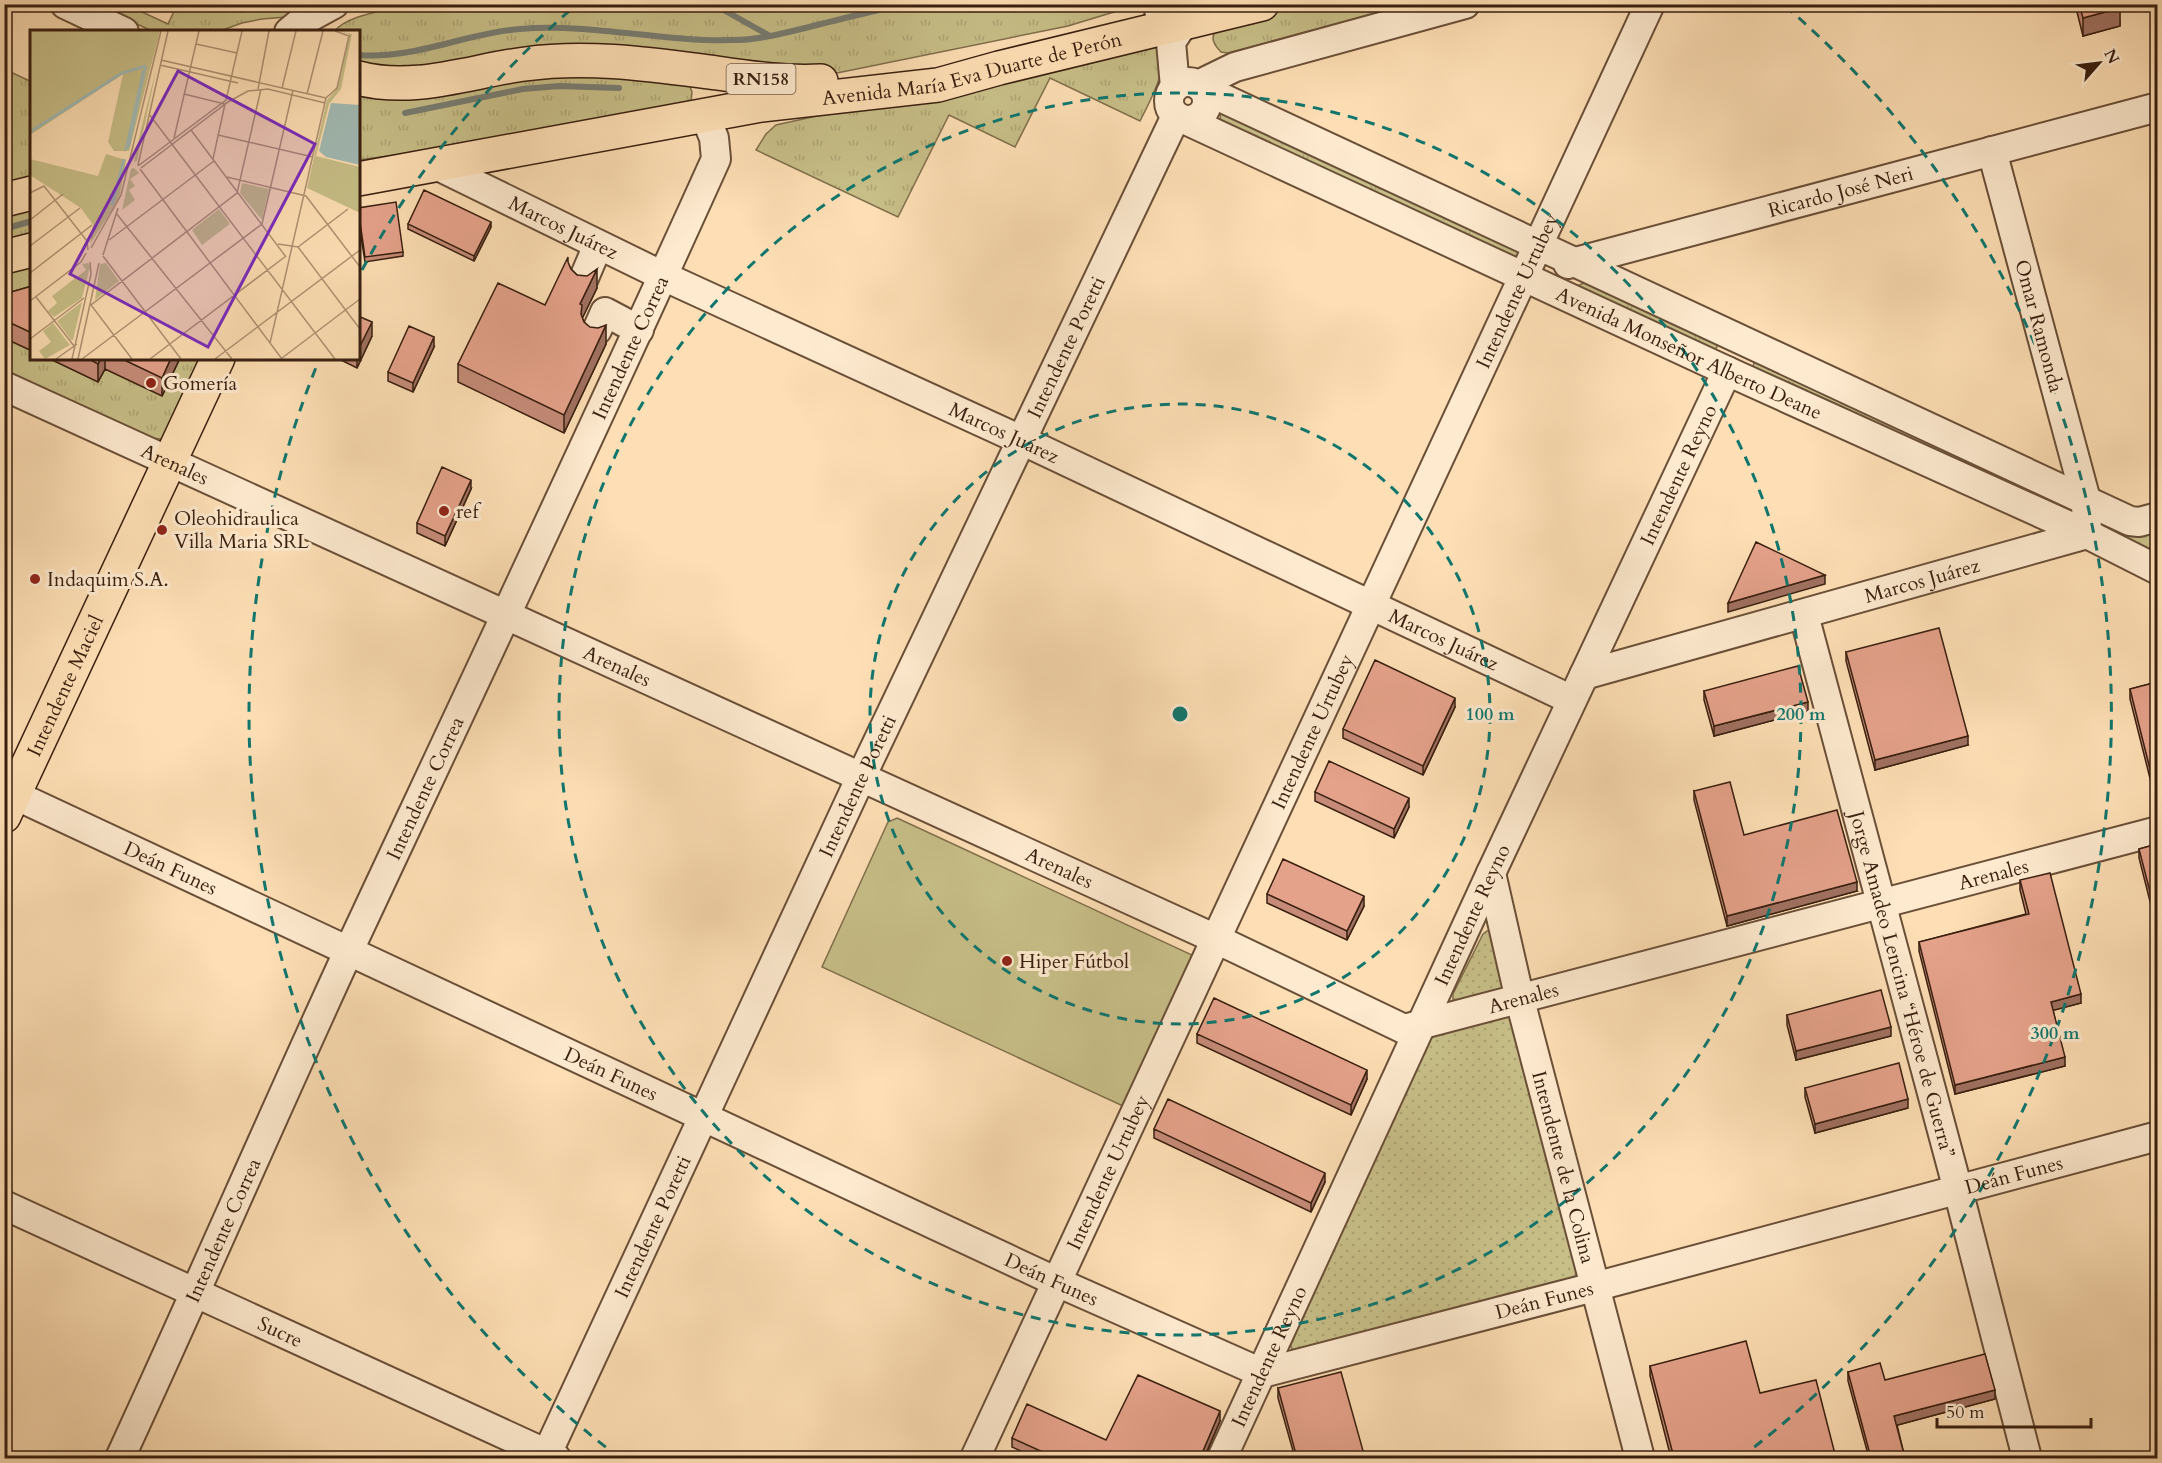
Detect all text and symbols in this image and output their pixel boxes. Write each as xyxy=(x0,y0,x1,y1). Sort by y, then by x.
street label: Avenida María Eva Duarte de Perón xyxy=(821,25,1125,112)
inset map xyxy=(30,30,360,360)
north arrow xyxy=(2069,33,2129,93)
text: N xyxy=(2098,45,2124,68)
road number: RN158 xyxy=(726,64,795,94)
street label: Ricardo José Neri xyxy=(1765,159,1916,224)
street label: Marcos Juárez xyxy=(504,189,623,266)
street label: Intendente Urtubey xyxy=(1469,208,1565,373)
street label: Omar Ramonda xyxy=(2008,257,2070,396)
street label: Intendente Correa xyxy=(585,271,675,424)
street label: Intendente Poretti xyxy=(1021,271,1111,422)
street label: Avenida Monseñor Alberto Deane xyxy=(1551,280,1826,426)
place label: Gomería xyxy=(163,370,238,397)
marker: Gomería xyxy=(144,376,158,390)
street label: Marcos Juárez xyxy=(945,395,1064,470)
street label: Intendente Reyno xyxy=(1634,400,1723,550)
street label: Arenales xyxy=(137,437,213,491)
place label: ref xyxy=(456,498,481,525)
marker: ref xyxy=(437,504,451,518)
place label: Oleohidraulica Villa Maria SRL xyxy=(174,505,310,555)
marker: Oleohidraulica Villa Maria SRL xyxy=(155,523,169,537)
street label: Marcos Juárez xyxy=(1861,551,1983,609)
place label: Indaquim S.A. xyxy=(47,566,168,593)
marker: Indaquim S.A. xyxy=(28,572,42,586)
street label: Marcos Juárez xyxy=(1384,602,1503,677)
street label: Intendente Maciel xyxy=(20,610,110,761)
street label: Arenales xyxy=(579,639,655,693)
street label: Intendente Urtubey xyxy=(1265,649,1360,813)
text: 100 m xyxy=(1465,702,1515,727)
text: 200 m xyxy=(1776,702,1826,727)
centre of rings xyxy=(1170,704,1190,724)
street label: Intendente Poretti xyxy=(812,710,902,861)
street label: Intendente Correa xyxy=(380,712,470,864)
street label: Jorge Amadeo Lencina “Héroe de Guerra” xyxy=(1843,805,1962,1160)
street label: Deán Funes xyxy=(120,834,222,901)
street label: Arenales xyxy=(1021,840,1097,895)
street label: Intendente Reyno xyxy=(1428,840,1516,990)
street label: Arenales xyxy=(1955,852,2031,896)
place label: Hiper Fútbol xyxy=(1019,948,1129,975)
marker: Hiper Fútbol xyxy=(1000,954,1014,968)
street label: Arenales xyxy=(1485,976,1561,1020)
text: 300 m xyxy=(2030,1021,2080,1046)
street label: Deán Funes xyxy=(560,1040,662,1107)
street label: Intendente de la Colina xyxy=(1526,1068,1602,1267)
street label: Intendente Urtubey xyxy=(1060,1090,1155,1254)
street label: Deán Funes xyxy=(1962,1149,2066,1201)
street label: Intendente Poretti xyxy=(608,1151,697,1302)
street label: Intendente Correa xyxy=(179,1153,267,1307)
street label: Deán Funes xyxy=(1000,1246,1103,1312)
street label: Deán Funes xyxy=(1492,1274,1596,1326)
street label: Intendente Reyno xyxy=(1225,1281,1313,1431)
street label: Sucre xyxy=(254,1310,307,1354)
scale bar xyxy=(1937,1391,2092,1429)
text: 50 m xyxy=(1946,1400,1985,1425)

